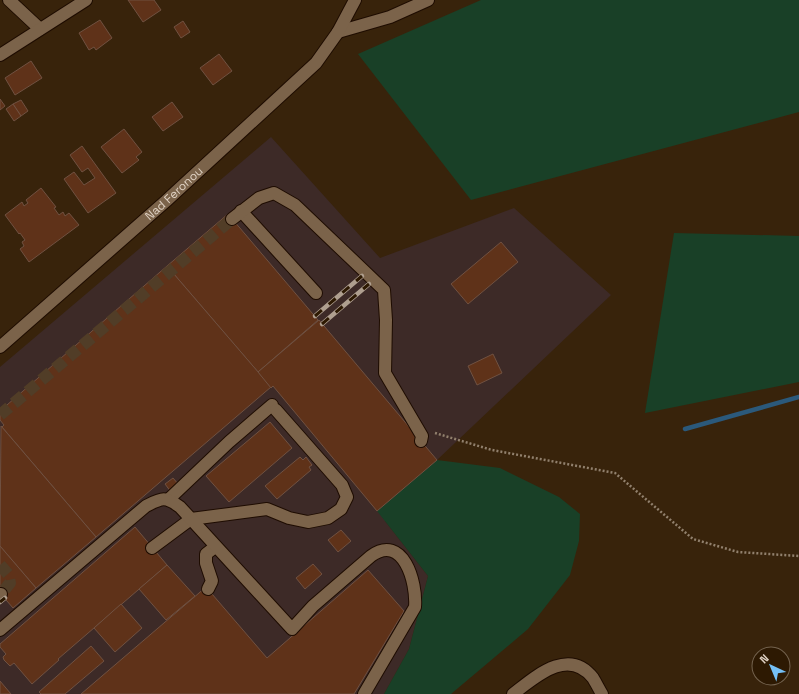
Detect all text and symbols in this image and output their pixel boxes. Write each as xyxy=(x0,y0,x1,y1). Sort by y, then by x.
street label: Nad Feronou xyxy=(142,163,206,224)
north arrow xyxy=(751,646,791,686)
text: N xyxy=(757,651,772,666)

